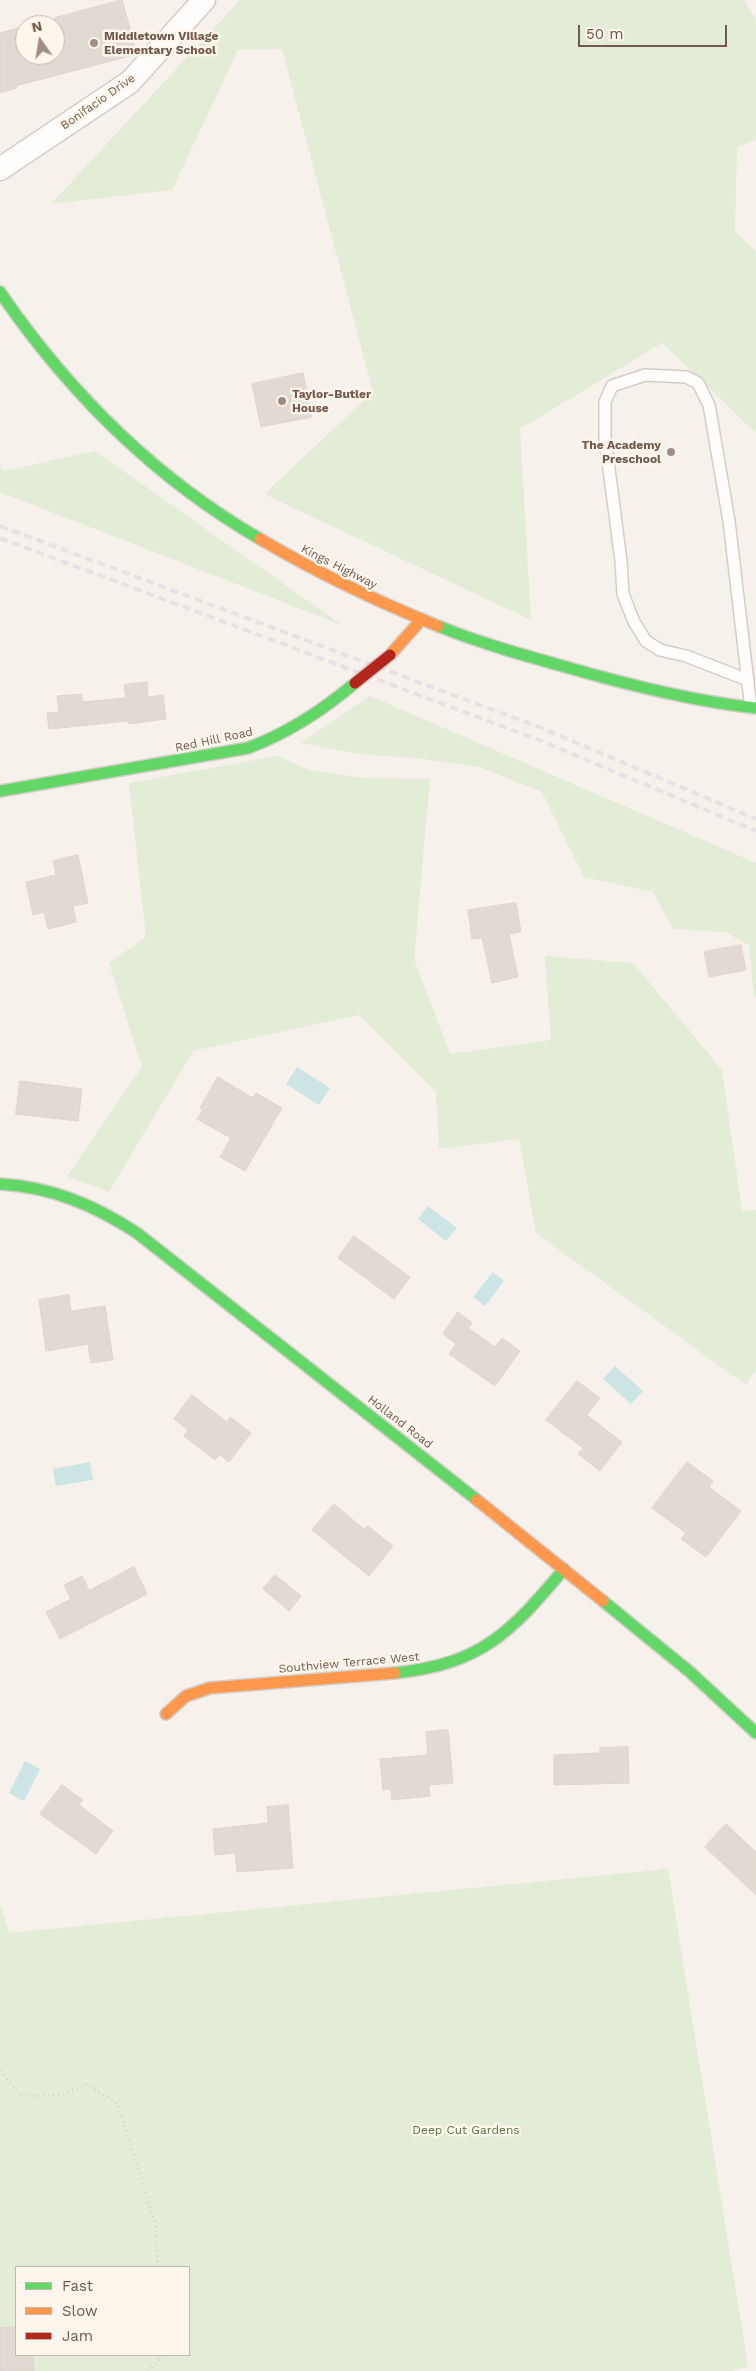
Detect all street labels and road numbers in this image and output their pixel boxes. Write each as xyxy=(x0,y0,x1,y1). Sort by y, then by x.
street label: Bonifacio Drive xyxy=(58,71,138,133)
street label: Kings Highway xyxy=(299,542,379,592)
street label: Red Hill Road xyxy=(174,725,254,755)
street label: Holland Road xyxy=(365,1392,435,1452)
street label: Southview Terrace West xyxy=(278,1650,420,1676)

